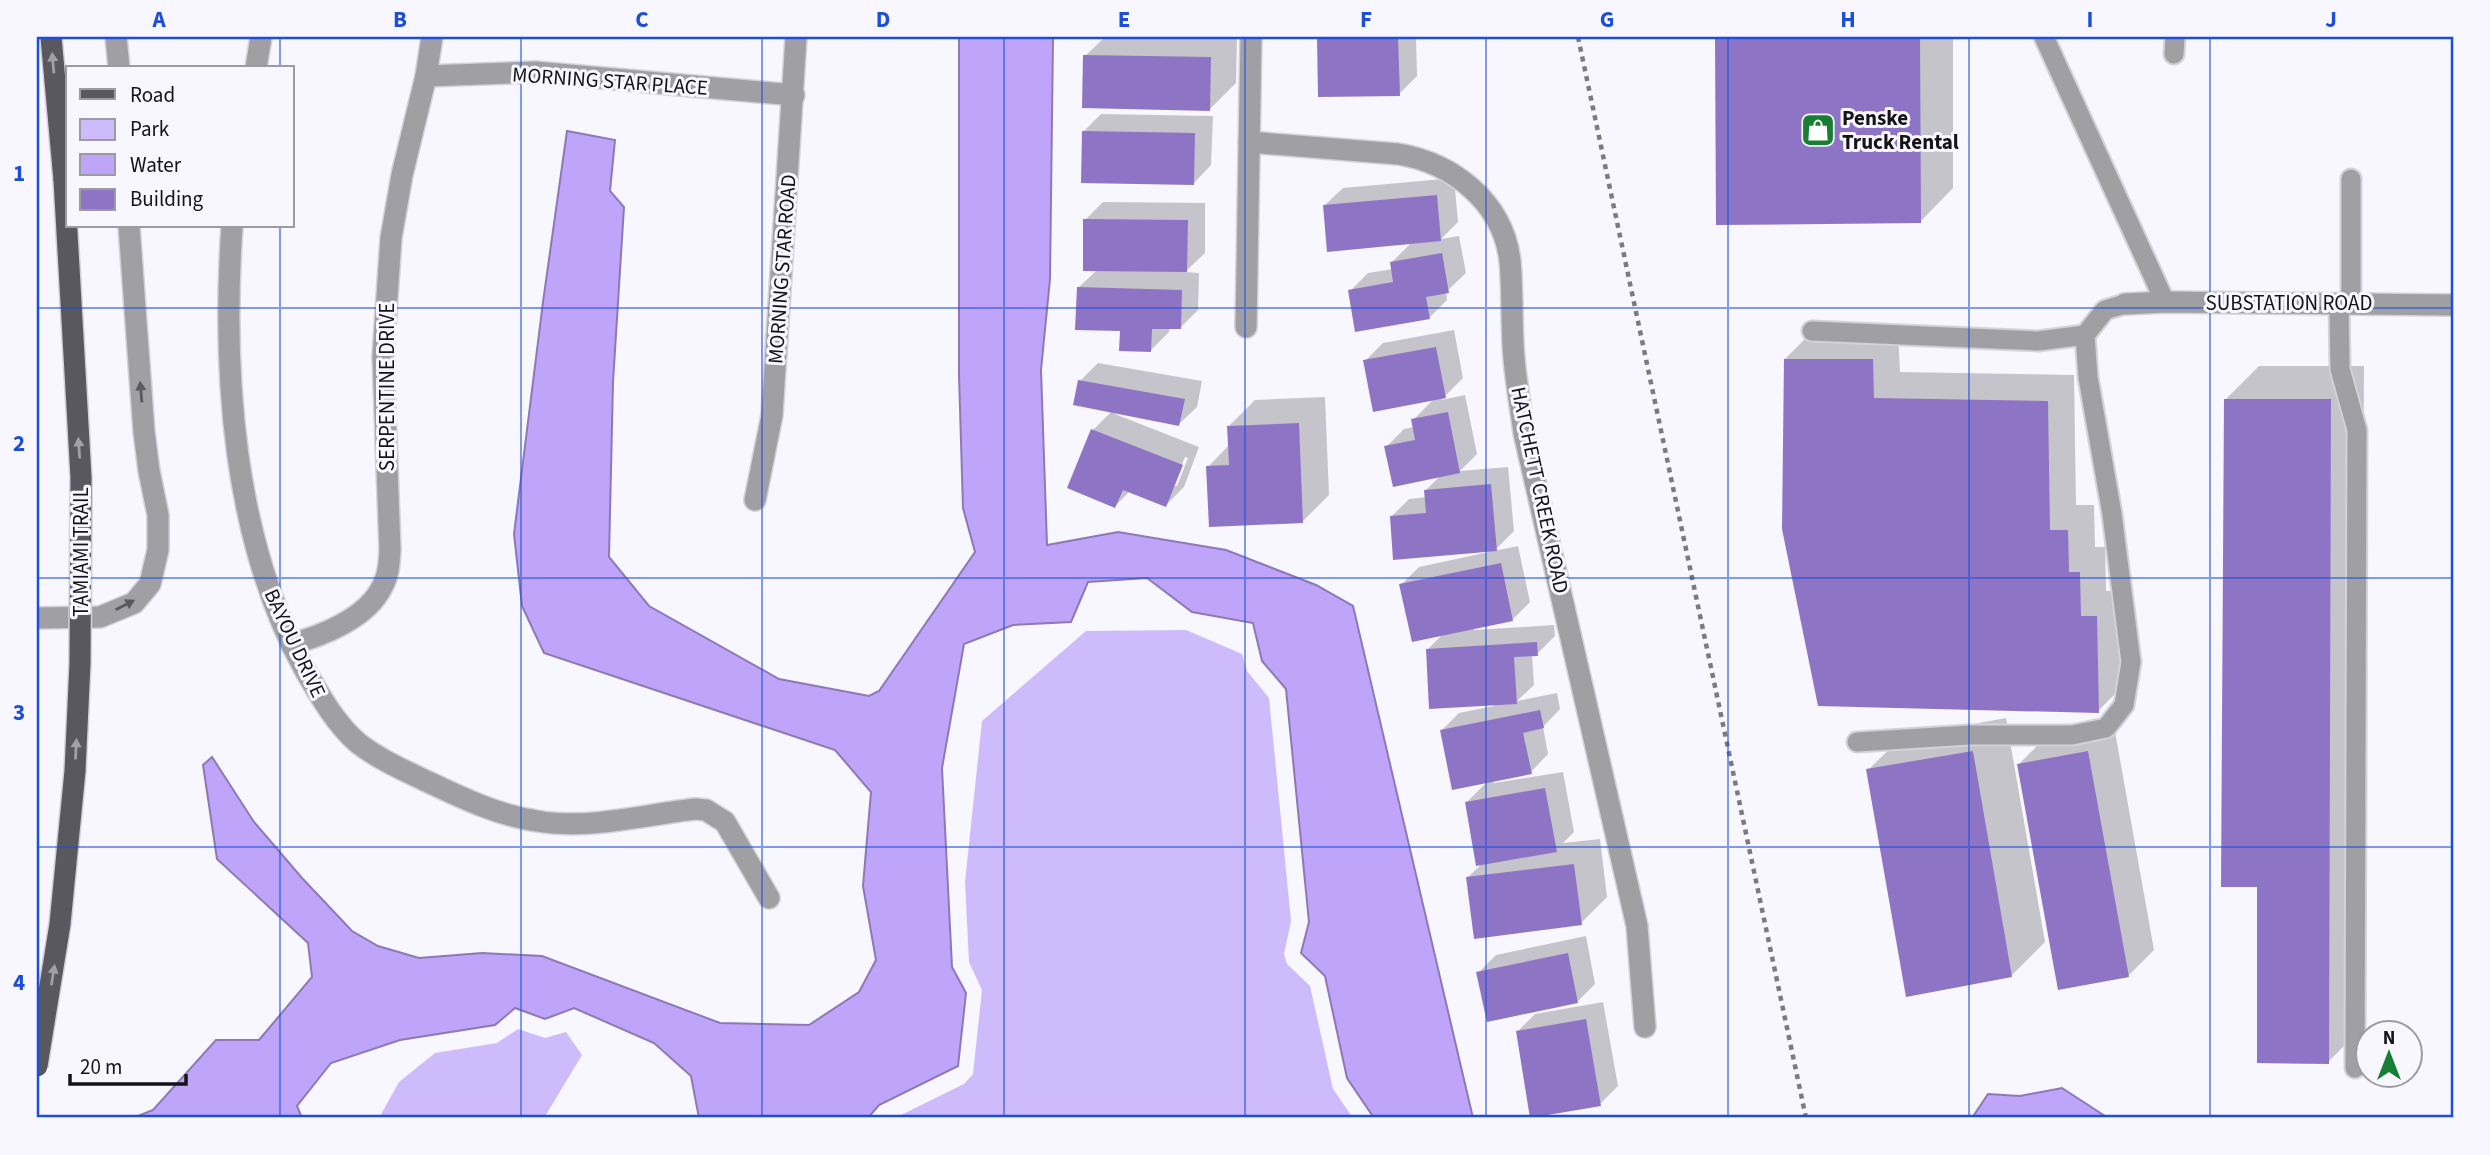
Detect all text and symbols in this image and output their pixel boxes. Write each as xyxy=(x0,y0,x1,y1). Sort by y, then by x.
text: A xyxy=(151,3,166,36)
text: B xyxy=(393,3,407,36)
text: C xyxy=(635,3,649,36)
text: D xyxy=(876,3,890,36)
text: E xyxy=(1118,3,1130,36)
text: F xyxy=(1360,3,1372,36)
text: G xyxy=(1600,3,1614,36)
text: H xyxy=(1840,3,1856,36)
text: I xyxy=(2087,3,2093,36)
text: J xyxy=(2325,3,2337,36)
one-way arrow xyxy=(48,52,59,74)
street label: MORNING STAR PLACE xyxy=(511,59,709,103)
legend xyxy=(66,66,294,228)
text: Road xyxy=(130,80,175,110)
place label: Penske Truck Rental xyxy=(1842,103,1959,157)
shop icon: Penske Truck Rental xyxy=(1799,111,1837,149)
text: Park xyxy=(130,114,170,144)
text: Water xyxy=(130,150,182,180)
text: 1 xyxy=(13,157,25,190)
street label: MORNING STAR ROAD xyxy=(760,173,804,365)
text: Building xyxy=(130,184,204,214)
street label: SUBSTATION ROAD xyxy=(2206,288,2372,318)
street label: SERPENTINE DRIVE xyxy=(372,303,402,471)
one-way arrow xyxy=(135,381,146,403)
street label: HATCHETT CREEK ROAD xyxy=(1503,384,1577,596)
text: 2 xyxy=(13,427,25,460)
one-way arrow xyxy=(73,437,84,459)
street label: TAMIAMI TRAIL xyxy=(66,487,96,617)
street label: BAYOU DRIVE xyxy=(257,584,333,702)
one-way arrow xyxy=(116,600,136,612)
text: 3 xyxy=(13,696,25,729)
one-way arrow xyxy=(71,738,82,760)
one-way arrow xyxy=(47,964,58,986)
text: 4 xyxy=(13,966,25,999)
north arrow xyxy=(2354,1018,2424,1088)
text: N xyxy=(2383,1025,2395,1052)
scale bar xyxy=(70,1043,186,1087)
text: 20 m xyxy=(80,1052,122,1082)

